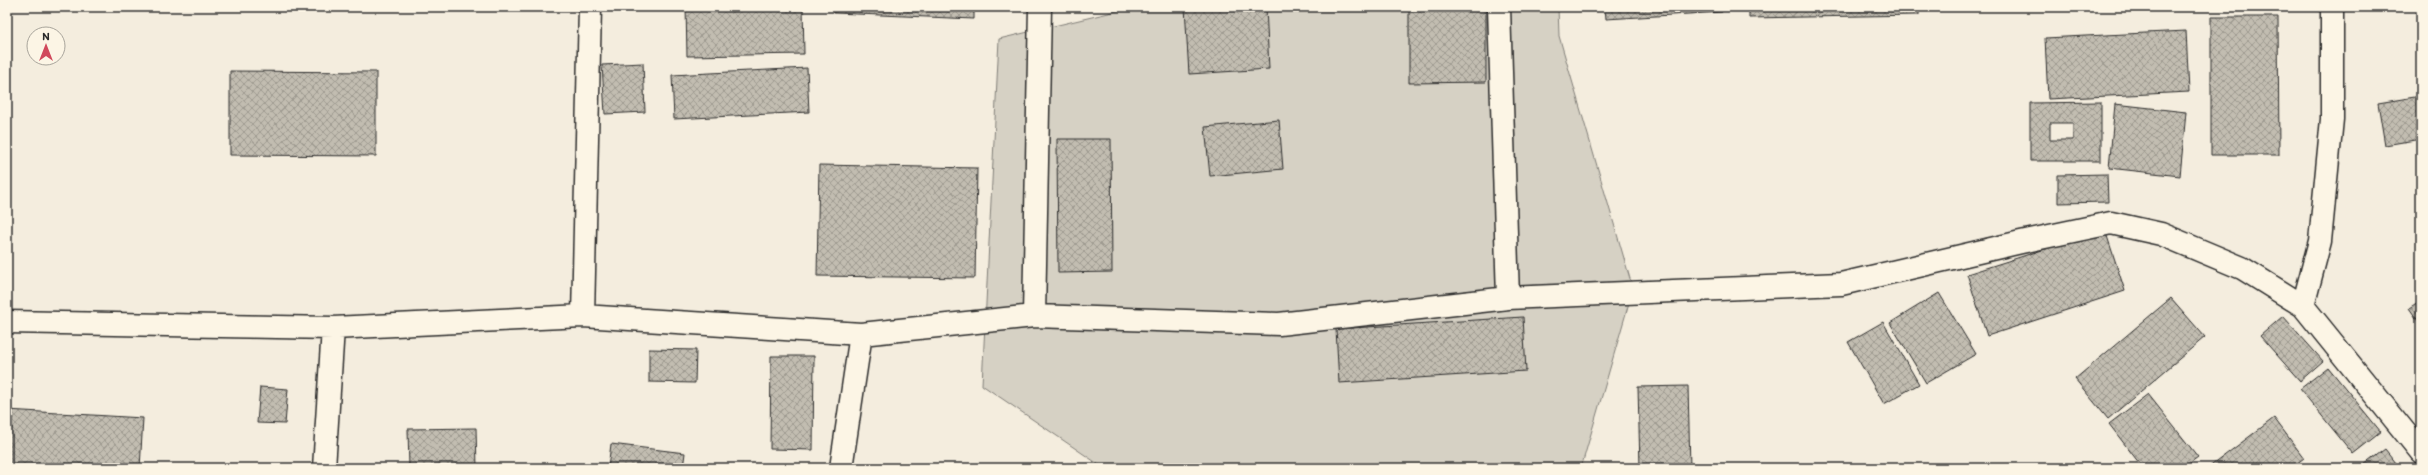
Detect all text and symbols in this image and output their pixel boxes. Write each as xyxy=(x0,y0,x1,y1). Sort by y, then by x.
north arrow xyxy=(26,26,66,66)
text: N xyxy=(42,30,50,43)

